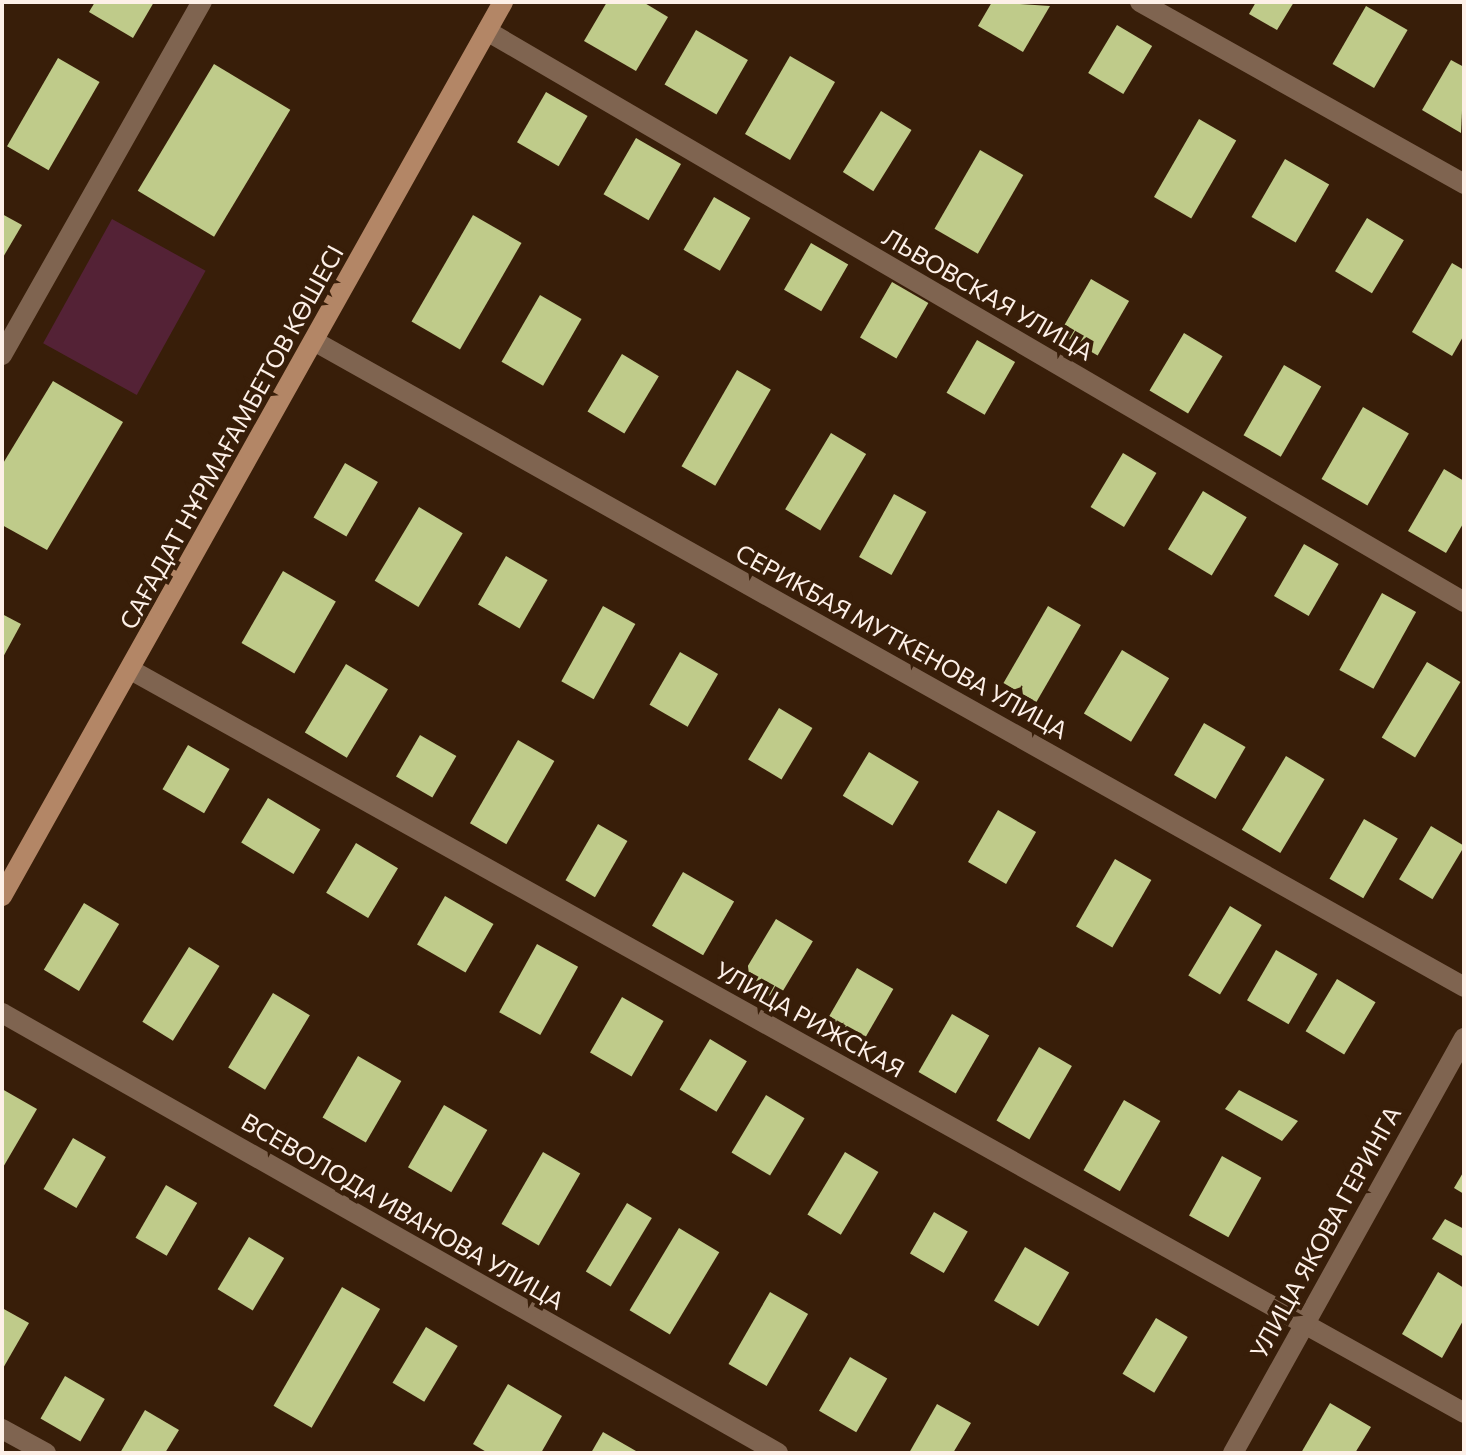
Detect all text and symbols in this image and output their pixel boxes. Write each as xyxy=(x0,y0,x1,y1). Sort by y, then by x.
street label: ЛЬВОВСКАЯ УЛИЦА xyxy=(878,222,1098,366)
street label: САҒАДАТ НҰРМАҒАМБЕТОВ КӨШЕСІ xyxy=(113,240,349,634)
street label: СЕРИКБАЯ МУТКЕНОВА УЛИЦА xyxy=(731,538,1073,744)
street label: УЛИЦА РИЖСКАЯ xyxy=(710,955,910,1083)
street label: УЛИЦА ЯКОВА ГЕРИНГА xyxy=(1244,1101,1406,1363)
street label: ВСЕВОЛОДА ИВАНОВА УЛИЦА xyxy=(237,1107,569,1315)

